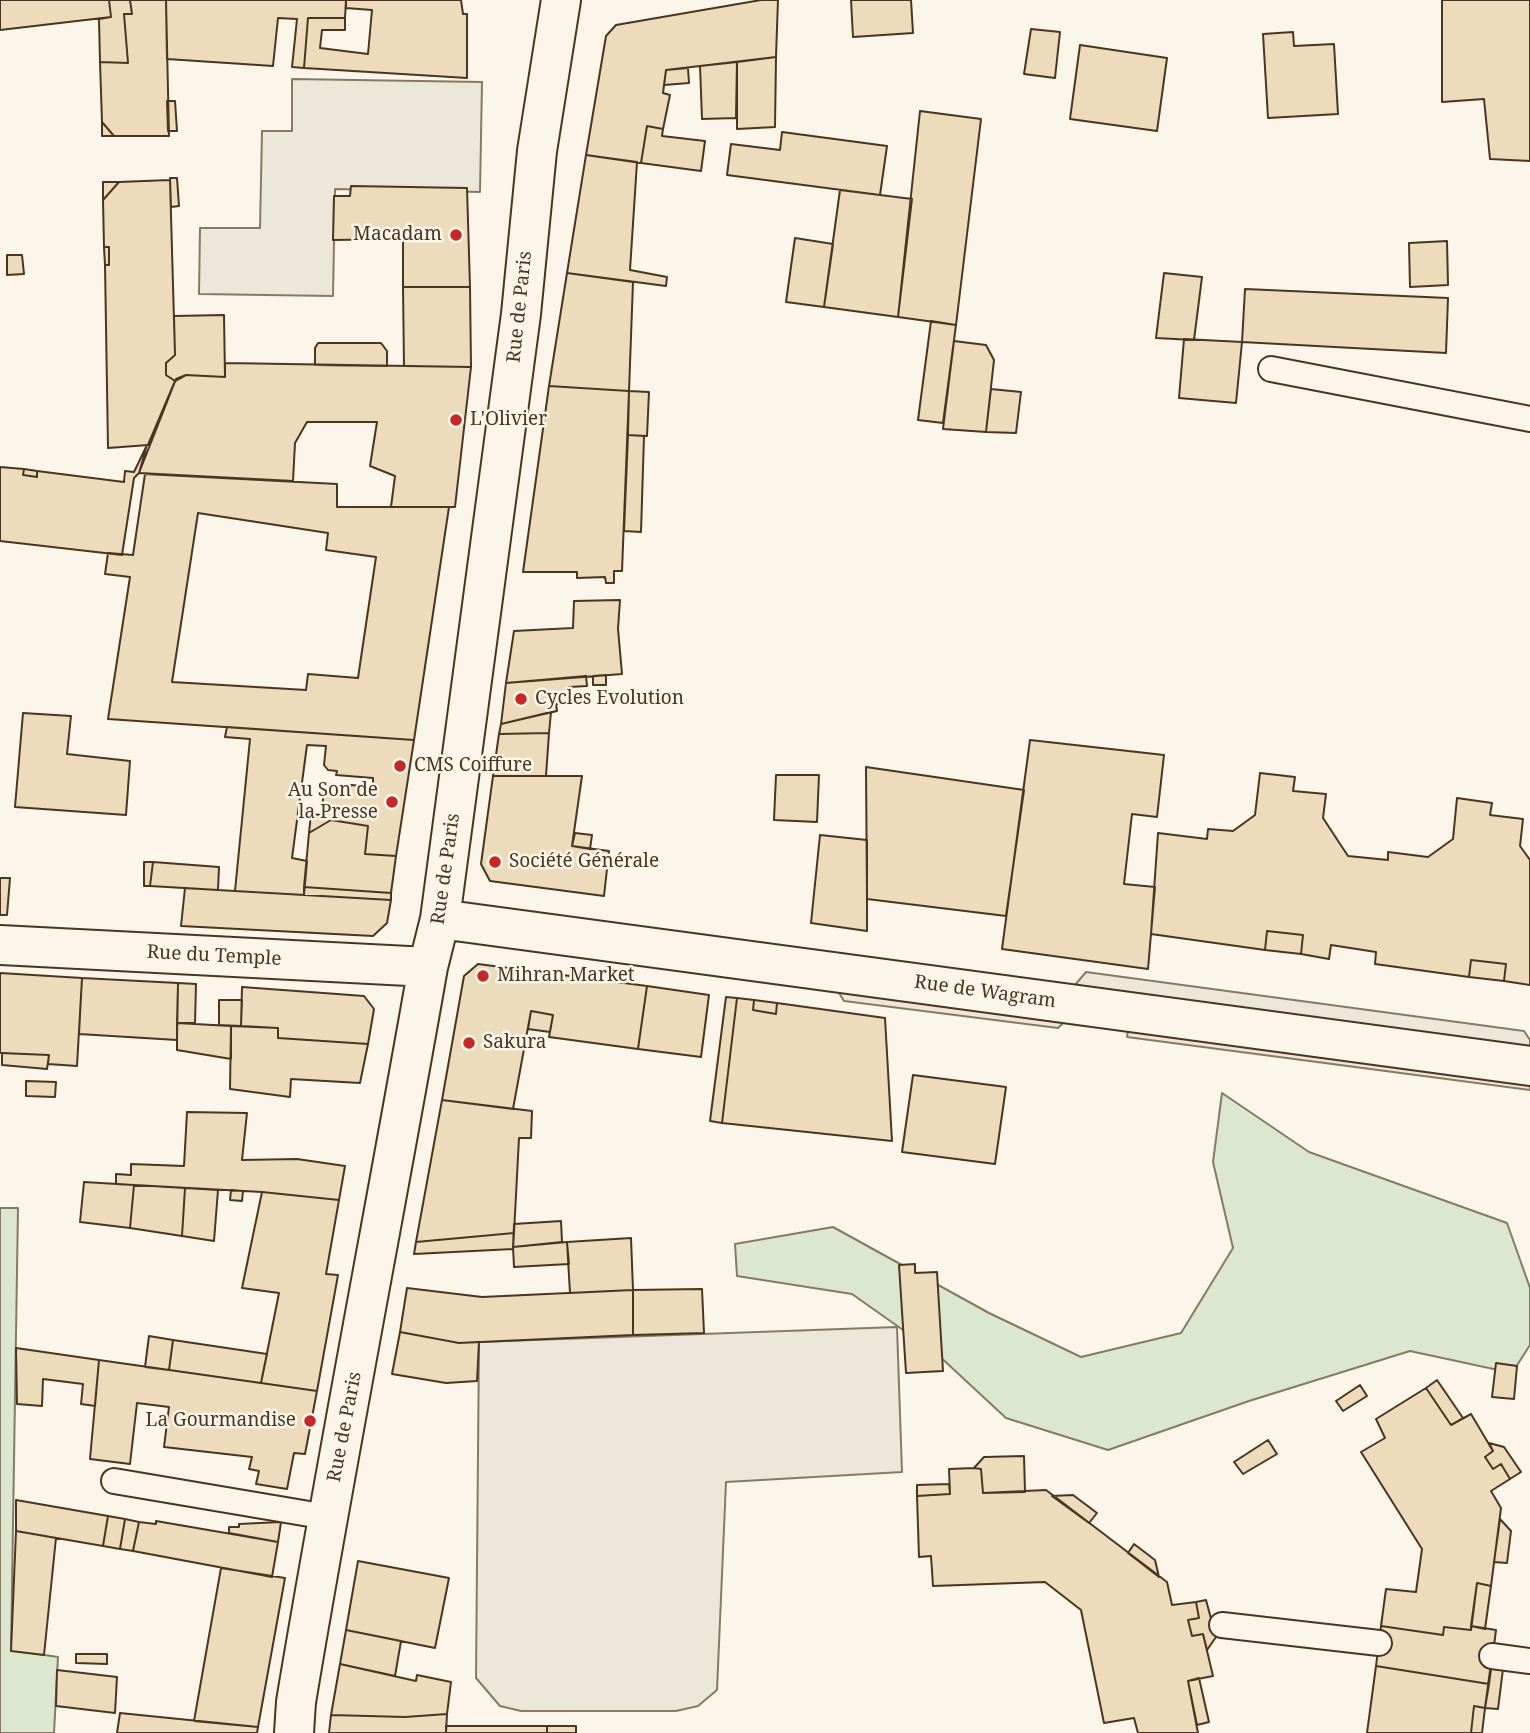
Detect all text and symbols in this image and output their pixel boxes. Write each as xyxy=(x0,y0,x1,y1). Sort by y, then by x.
place label: Macadam xyxy=(353,224,442,246)
marker: Macadam xyxy=(448,227,464,243)
street label: Rue de Paris xyxy=(503,250,537,364)
place label: L'Olivier xyxy=(470,409,547,431)
marker: L'Olivier xyxy=(448,412,464,428)
place label: Cycles Evolution xyxy=(535,688,684,710)
marker: Cycles Evolution xyxy=(513,691,529,707)
place label: CMS Coiffure xyxy=(414,755,532,777)
marker: CMS Coiffure xyxy=(392,758,408,774)
place label: Au Son de la Presse xyxy=(288,780,378,824)
marker: Au Son de la Presse xyxy=(384,794,400,810)
street label: Rue de Paris xyxy=(427,812,465,926)
place label: Société Générale xyxy=(509,851,659,873)
marker: Société Générale xyxy=(487,854,503,870)
street label: Rue du Temple xyxy=(146,941,282,971)
place label: Mihran Market xyxy=(497,965,634,987)
marker: Mihran Market xyxy=(475,968,491,984)
street label: Rue de Wagram xyxy=(913,971,1057,1013)
place label: Sakura xyxy=(483,1032,546,1054)
marker: Sakura xyxy=(461,1035,477,1051)
street label: Rue de Paris xyxy=(323,1370,367,1484)
place label: La Gourmandise xyxy=(146,1410,296,1432)
marker: La Gourmandise xyxy=(302,1413,318,1429)

